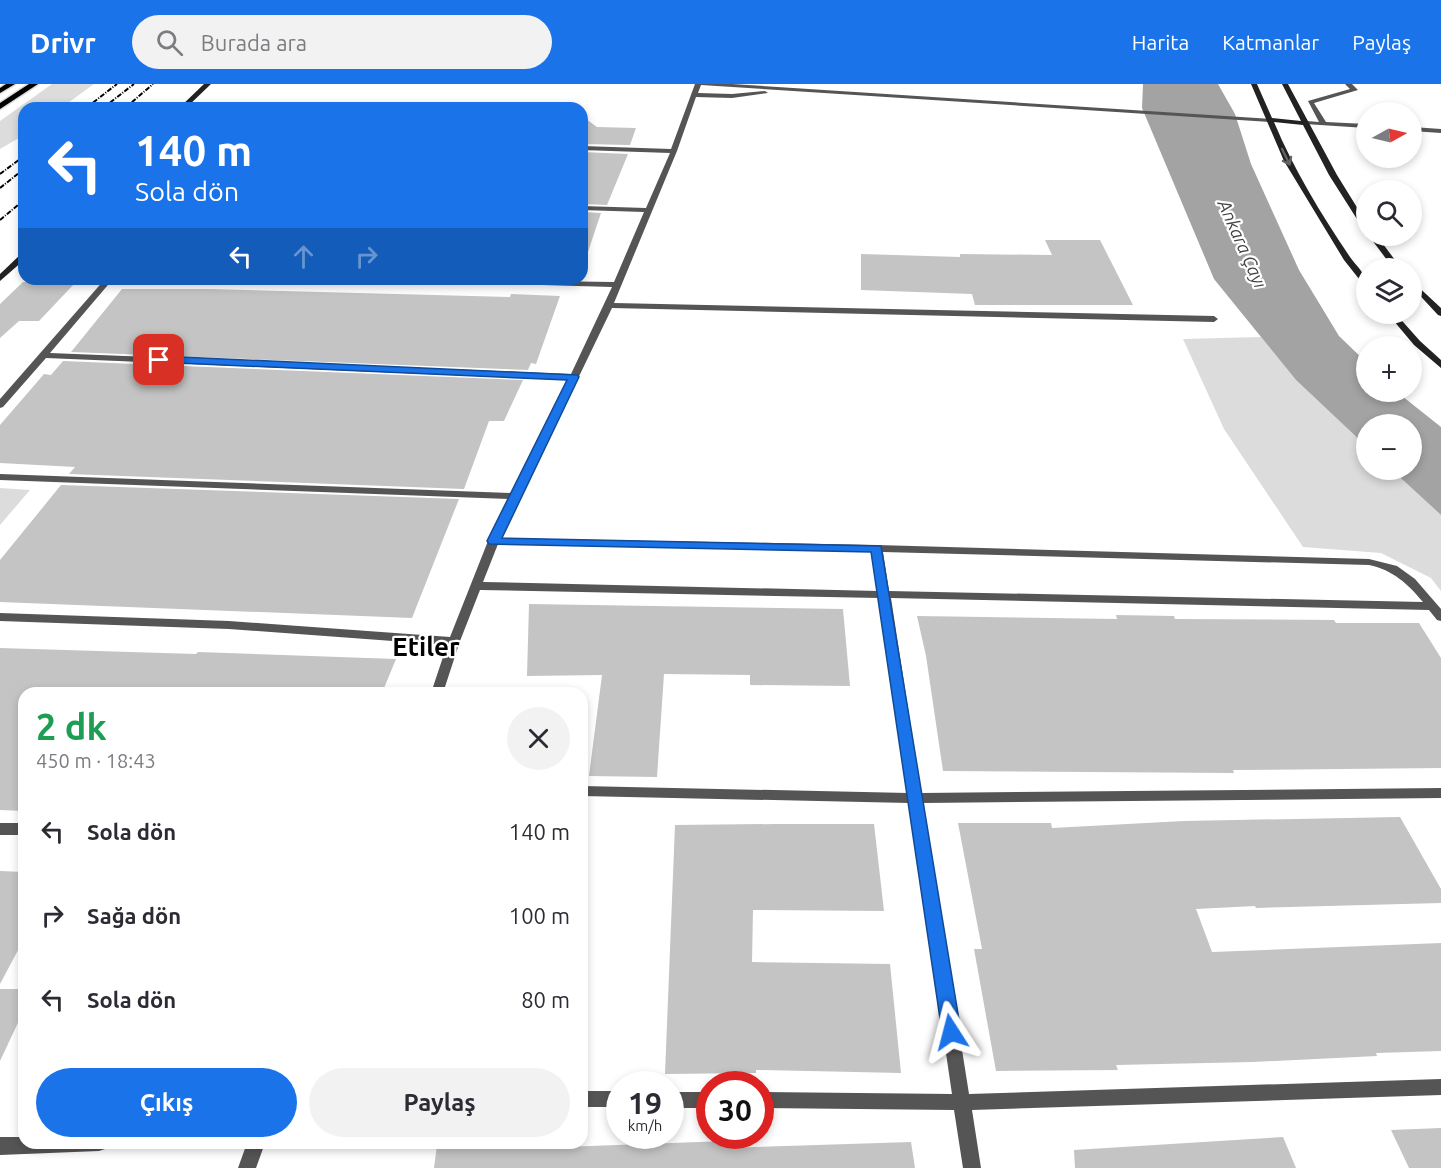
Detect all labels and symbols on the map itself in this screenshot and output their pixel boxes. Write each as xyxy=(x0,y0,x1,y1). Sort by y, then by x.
north arrow xyxy=(1356,102,1422,168)
one-way arrow xyxy=(1281,147,1292,165)
water label: Ankara Çayı xyxy=(1214,196,1271,291)
pin xyxy=(133,334,184,385)
district label: Etiler xyxy=(392,632,460,661)
position arrow xyxy=(919,1000,983,1064)
speed limit sign: 30 xyxy=(696,1071,774,1149)

